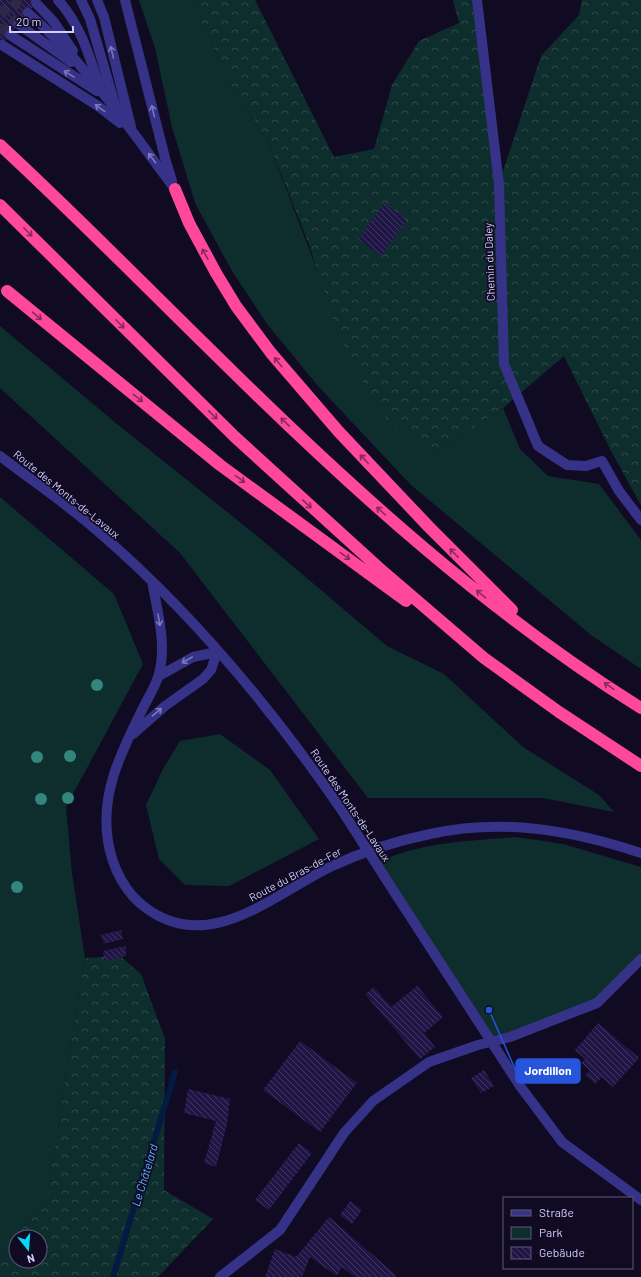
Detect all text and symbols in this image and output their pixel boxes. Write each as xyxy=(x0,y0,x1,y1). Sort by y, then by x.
scale bar xyxy=(10,8,73,34)
text: 20 m xyxy=(16,14,42,28)
one-way arrow xyxy=(108,46,116,59)
one-way arrow xyxy=(63,69,75,77)
one-way arrow xyxy=(95,104,106,112)
one-way arrow xyxy=(149,105,157,118)
one-way arrow xyxy=(147,152,156,163)
street label: Chemin du Daley xyxy=(481,223,497,301)
one-way arrow xyxy=(23,227,33,237)
one-way arrow xyxy=(201,248,209,260)
one-way arrow xyxy=(32,312,43,321)
one-way arrow xyxy=(115,319,125,329)
one-way arrow xyxy=(274,356,283,367)
one-way arrow xyxy=(133,394,144,402)
one-way arrow xyxy=(208,410,218,420)
one-way arrow xyxy=(280,418,290,427)
street label: Route des Monts-de-Lavaux xyxy=(11,447,123,541)
one-way arrow xyxy=(359,454,369,464)
one-way arrow xyxy=(234,475,245,483)
one-way arrow xyxy=(302,499,312,508)
one-way arrow xyxy=(375,506,386,515)
one-way arrow xyxy=(449,548,459,558)
one-way arrow xyxy=(339,552,350,560)
one-way arrow xyxy=(475,589,486,598)
one-way arrow xyxy=(155,613,163,626)
one-way arrow xyxy=(181,657,193,665)
one-way arrow xyxy=(603,682,614,690)
one-way arrow xyxy=(152,708,163,717)
street label: Route des Monts-de-Lavaux xyxy=(308,746,394,864)
street label: Route du Bras-de-Fer xyxy=(247,844,343,904)
callout: Jordillon xyxy=(516,1059,580,1083)
text: Jordillon xyxy=(524,1063,572,1077)
water label: Le Châtelard xyxy=(128,1142,160,1208)
legend xyxy=(503,1197,633,1269)
text: Straße xyxy=(539,1205,574,1219)
text: Park xyxy=(539,1225,563,1239)
north arrow xyxy=(8,1229,48,1269)
text: Gebäude xyxy=(539,1245,585,1259)
text: N xyxy=(26,1252,36,1266)

